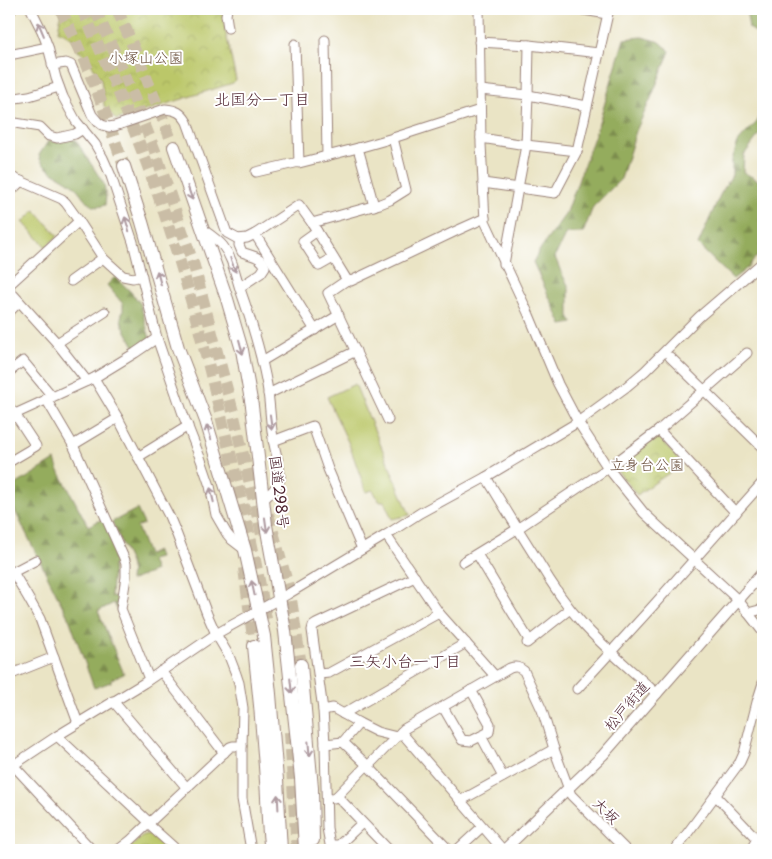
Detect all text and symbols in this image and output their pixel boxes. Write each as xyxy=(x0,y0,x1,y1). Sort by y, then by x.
one-way arrow xyxy=(35,22,45,37)
park label: 小塚山公園 xyxy=(108,45,184,68)
district label: 北国分一丁目 xyxy=(214,86,310,110)
one-way arrow xyxy=(186,184,195,200)
one-way arrow xyxy=(122,216,131,232)
one-way arrow xyxy=(229,257,238,272)
one-way arrow xyxy=(153,270,163,286)
one-way arrow xyxy=(236,339,246,355)
one-way arrow xyxy=(266,414,276,430)
one-way arrow xyxy=(204,424,214,440)
park label: 立身台公園 xyxy=(609,452,685,475)
street label: 国道298号 xyxy=(265,454,296,530)
one-way arrow xyxy=(207,488,216,504)
one-way arrow xyxy=(261,517,271,533)
one-way arrow xyxy=(248,581,257,597)
district label: 三矢小台一丁目 xyxy=(349,648,461,672)
street label: 松戸街道 xyxy=(598,675,654,735)
one-way arrow xyxy=(286,677,296,693)
one-way arrow xyxy=(304,740,314,756)
street label: 大坂 xyxy=(588,791,626,829)
one-way arrow xyxy=(274,794,283,810)

